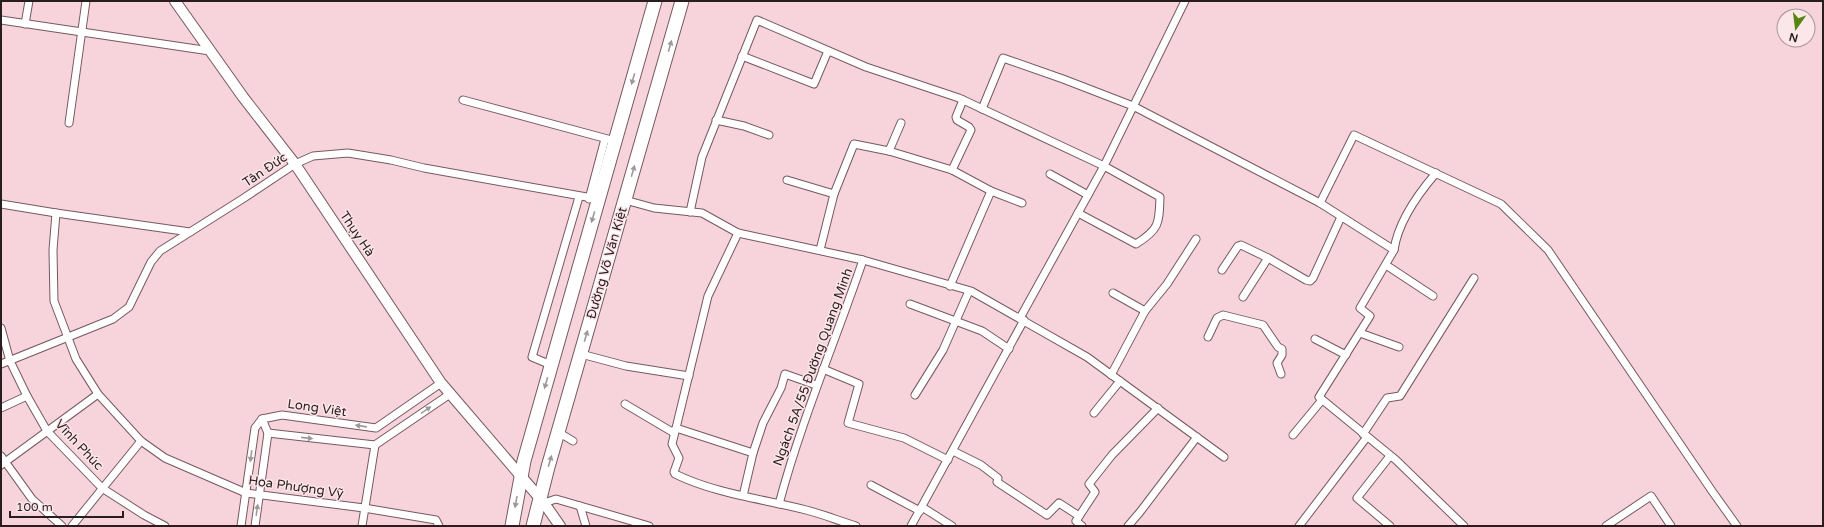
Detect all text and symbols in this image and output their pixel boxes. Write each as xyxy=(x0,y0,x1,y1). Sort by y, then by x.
north arrow xyxy=(1776,8,1816,48)
text: N xyxy=(1788,30,1800,45)
one-way arrow xyxy=(667,39,673,52)
one-way arrow xyxy=(630,73,636,85)
street label: Tân Đức xyxy=(240,149,290,191)
one-way arrow xyxy=(630,164,636,176)
street label: Đường Võ Văn Kiệt xyxy=(583,205,631,321)
street label: Thụy Hà xyxy=(336,208,378,260)
one-way arrow xyxy=(590,212,596,224)
street label: Ngách 5A/55 Đường Quang Minh xyxy=(770,266,856,468)
one-way arrow xyxy=(583,330,589,342)
one-way arrow xyxy=(543,377,549,389)
street label: Long Việt xyxy=(286,396,348,420)
one-way arrow xyxy=(421,406,431,414)
street label: Vĩnh Phúc xyxy=(52,416,106,474)
one-way arrow xyxy=(355,423,367,429)
one-way arrow xyxy=(301,434,313,441)
one-way arrow xyxy=(248,450,254,462)
one-way arrow xyxy=(547,454,553,466)
street label: Hoa Phượng Vỹ xyxy=(247,472,345,502)
scale bar xyxy=(10,493,123,519)
one-way arrow xyxy=(513,496,519,508)
text: 100 m xyxy=(16,500,53,514)
one-way arrow xyxy=(254,504,260,516)

